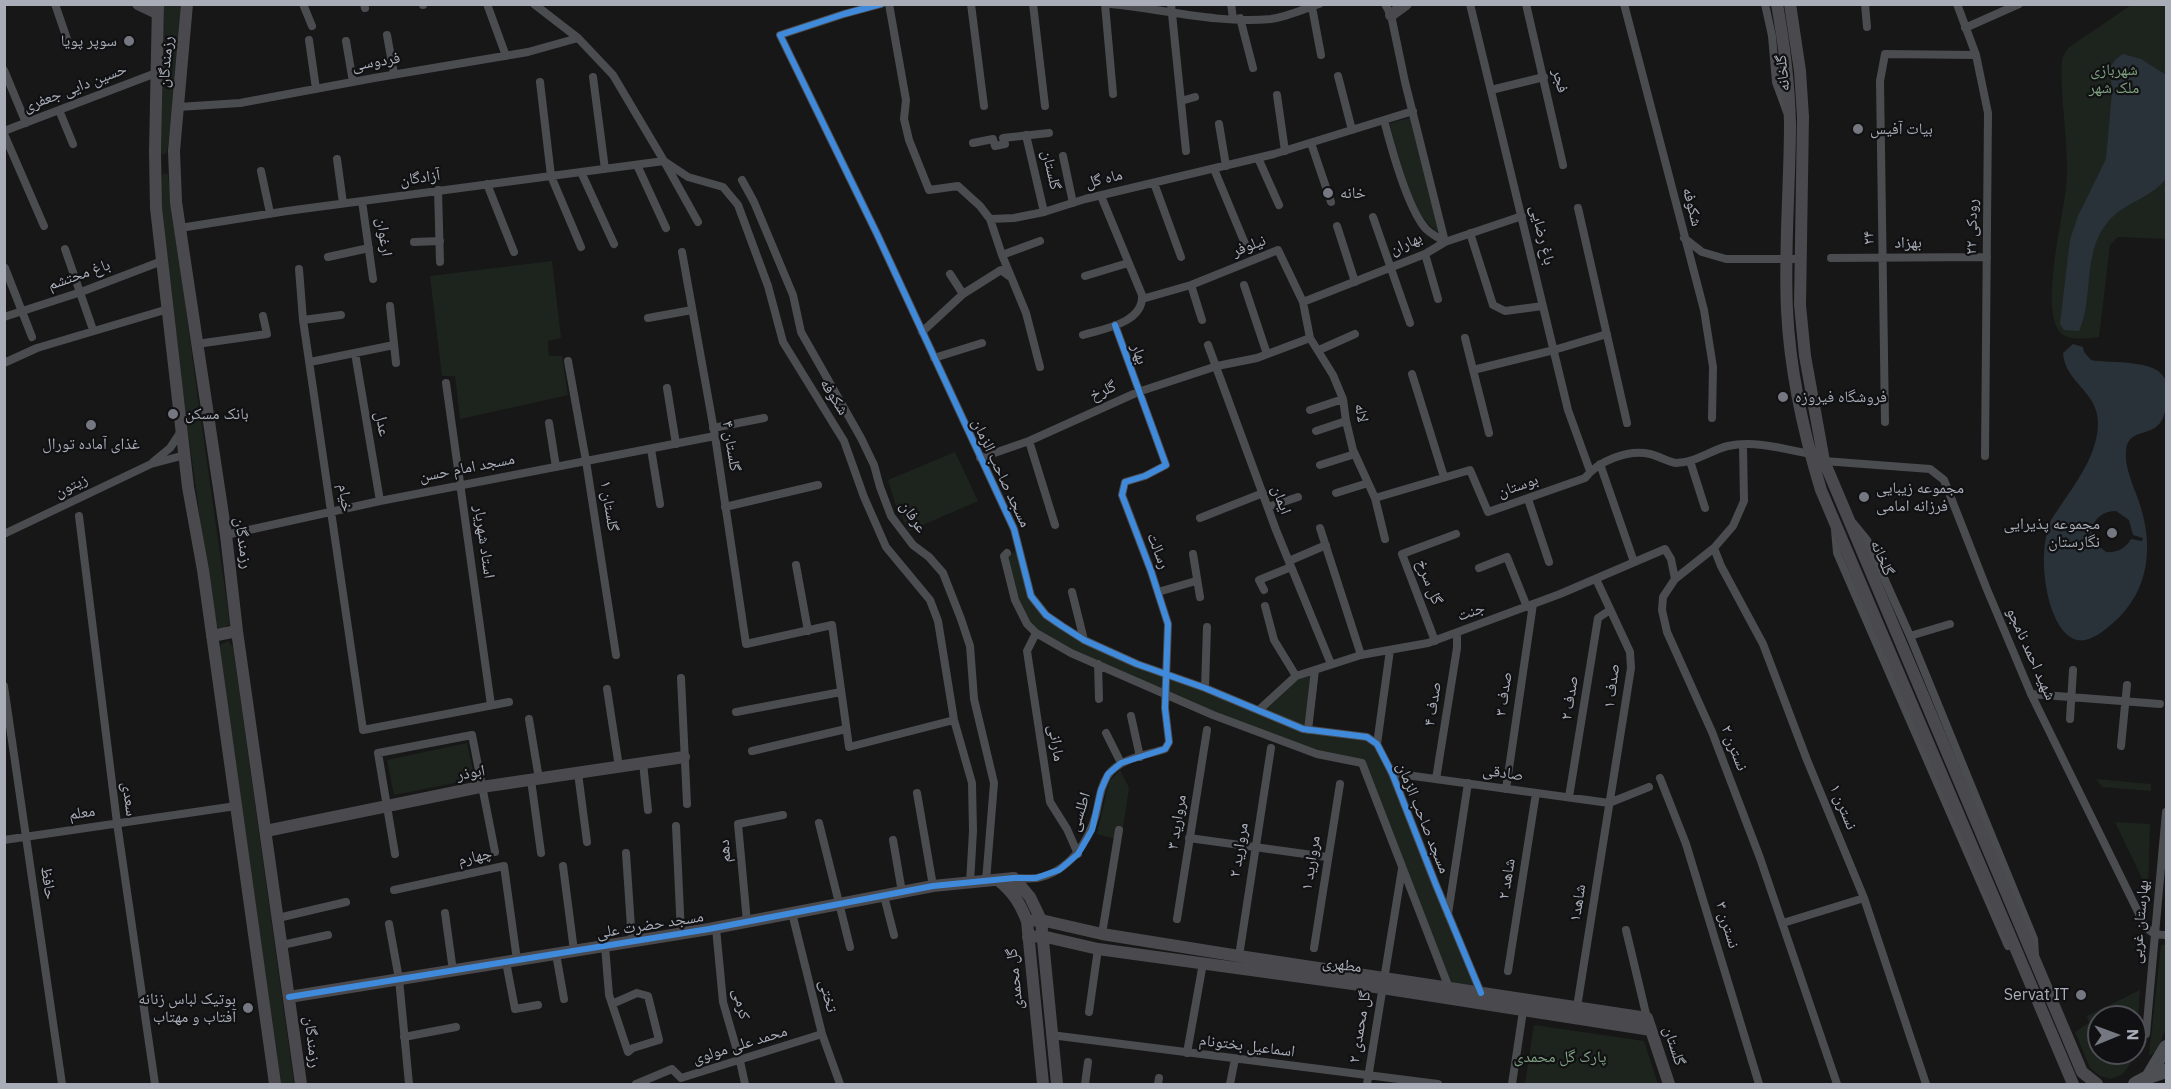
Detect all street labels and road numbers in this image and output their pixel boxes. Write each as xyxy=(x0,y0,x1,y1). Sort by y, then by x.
street label: رزمندگان xyxy=(154,35,178,89)
street label: فردوسی xyxy=(350,48,402,76)
street label: گلخانه xyxy=(1772,54,1794,92)
street label: حسین دایی جعفری xyxy=(20,59,130,117)
street label: فجر xyxy=(1548,67,1572,95)
street label: گلستان xyxy=(1037,148,1065,192)
street label: ماه گل xyxy=(1083,165,1125,193)
street label: آزادگان xyxy=(399,166,441,190)
street label: شکوفه xyxy=(1678,186,1706,228)
street label: رودکی ۲۲ xyxy=(1962,199,1982,255)
street label: باغ رضایی xyxy=(1525,203,1559,267)
street label: ارغوان xyxy=(372,216,396,258)
street label: بهاران xyxy=(1387,228,1425,260)
street label: نیلوفر xyxy=(1229,231,1269,261)
street label: ۲۴ xyxy=(1859,231,1879,245)
street label: بهزاد xyxy=(1894,233,1922,253)
street label: باغ محتشم xyxy=(45,255,113,295)
street label: بهار xyxy=(1127,341,1151,367)
street label: شکوفه xyxy=(815,375,853,419)
street label: گلرخ xyxy=(1087,377,1119,405)
street label: لاله xyxy=(1350,402,1372,424)
street label: عدل xyxy=(370,410,394,438)
street label: مسجد صاحب الزمان xyxy=(967,415,1035,531)
street label: گلستان ۴ xyxy=(718,419,744,473)
street label: مسجد امام حسن xyxy=(418,449,516,487)
street label: زیتون xyxy=(51,470,91,502)
street label: بوستان xyxy=(1495,470,1541,502)
street label: گلستان ۱ xyxy=(596,479,622,533)
street label: خیام xyxy=(334,483,356,513)
street label: ایمان xyxy=(1267,483,1295,517)
street label: عرفان xyxy=(895,497,931,537)
street label: استاد شهریار xyxy=(469,504,499,580)
street label: رزمندگان xyxy=(230,516,256,570)
street label: رسالت xyxy=(1142,530,1174,572)
street label: گلخانه xyxy=(1866,537,1898,579)
street label: گل سرخ xyxy=(1412,557,1446,607)
street label: جنت xyxy=(1455,598,1487,626)
street label: شهید احمد نامجو xyxy=(2002,605,2060,703)
street label: صدف ۱ xyxy=(1600,663,1624,709)
street label: صدف ۳ xyxy=(1491,671,1517,717)
street label: صدف ۲ xyxy=(1557,674,1583,722)
street label: صدف ۴ xyxy=(1420,680,1446,728)
street label: نسترن ۲ xyxy=(1717,722,1751,774)
street label: مارانی xyxy=(1044,723,1068,763)
street label: مسجد صاحب الزمان xyxy=(1392,760,1454,876)
street label: ابوذر xyxy=(455,761,487,785)
street label: صادقی xyxy=(1481,761,1525,785)
street label: سعدی xyxy=(117,781,141,817)
street label: نسترن ۱ xyxy=(1825,781,1861,833)
street label: اطلسی xyxy=(1065,790,1095,834)
street label: مروارید ۳ xyxy=(1163,793,1191,851)
street label: معلم xyxy=(68,801,96,825)
street label: مروارید ۲ xyxy=(1225,821,1253,879)
street label: مروارید ۱ xyxy=(1297,834,1325,892)
street label: دهم xyxy=(714,839,736,863)
street label: چهارم xyxy=(456,844,494,870)
street label: شاهد ۲ xyxy=(1494,857,1520,901)
street label: حافظ xyxy=(36,865,60,901)
street label: بهارستان غربی xyxy=(2127,879,2153,965)
street label: شاهد۱ xyxy=(1566,883,1590,923)
street label: نسترن ۳ xyxy=(1711,899,1743,951)
street label: مسجد حضرت علی xyxy=(595,907,705,943)
street label: گل محمدی xyxy=(1002,947,1028,1011)
street label: مطهری xyxy=(1321,953,1363,977)
street label: تختی xyxy=(815,978,841,1014)
street label: کرمی xyxy=(728,987,754,1021)
street label: گل محمدی ۲ xyxy=(1345,990,1375,1064)
street label: رزمندگان xyxy=(299,1015,325,1069)
street label: محمد علی مولوی xyxy=(690,1021,790,1069)
street label: گلستان xyxy=(1659,1024,1689,1068)
street label: اسماعیل بختونام xyxy=(1198,1031,1296,1061)

